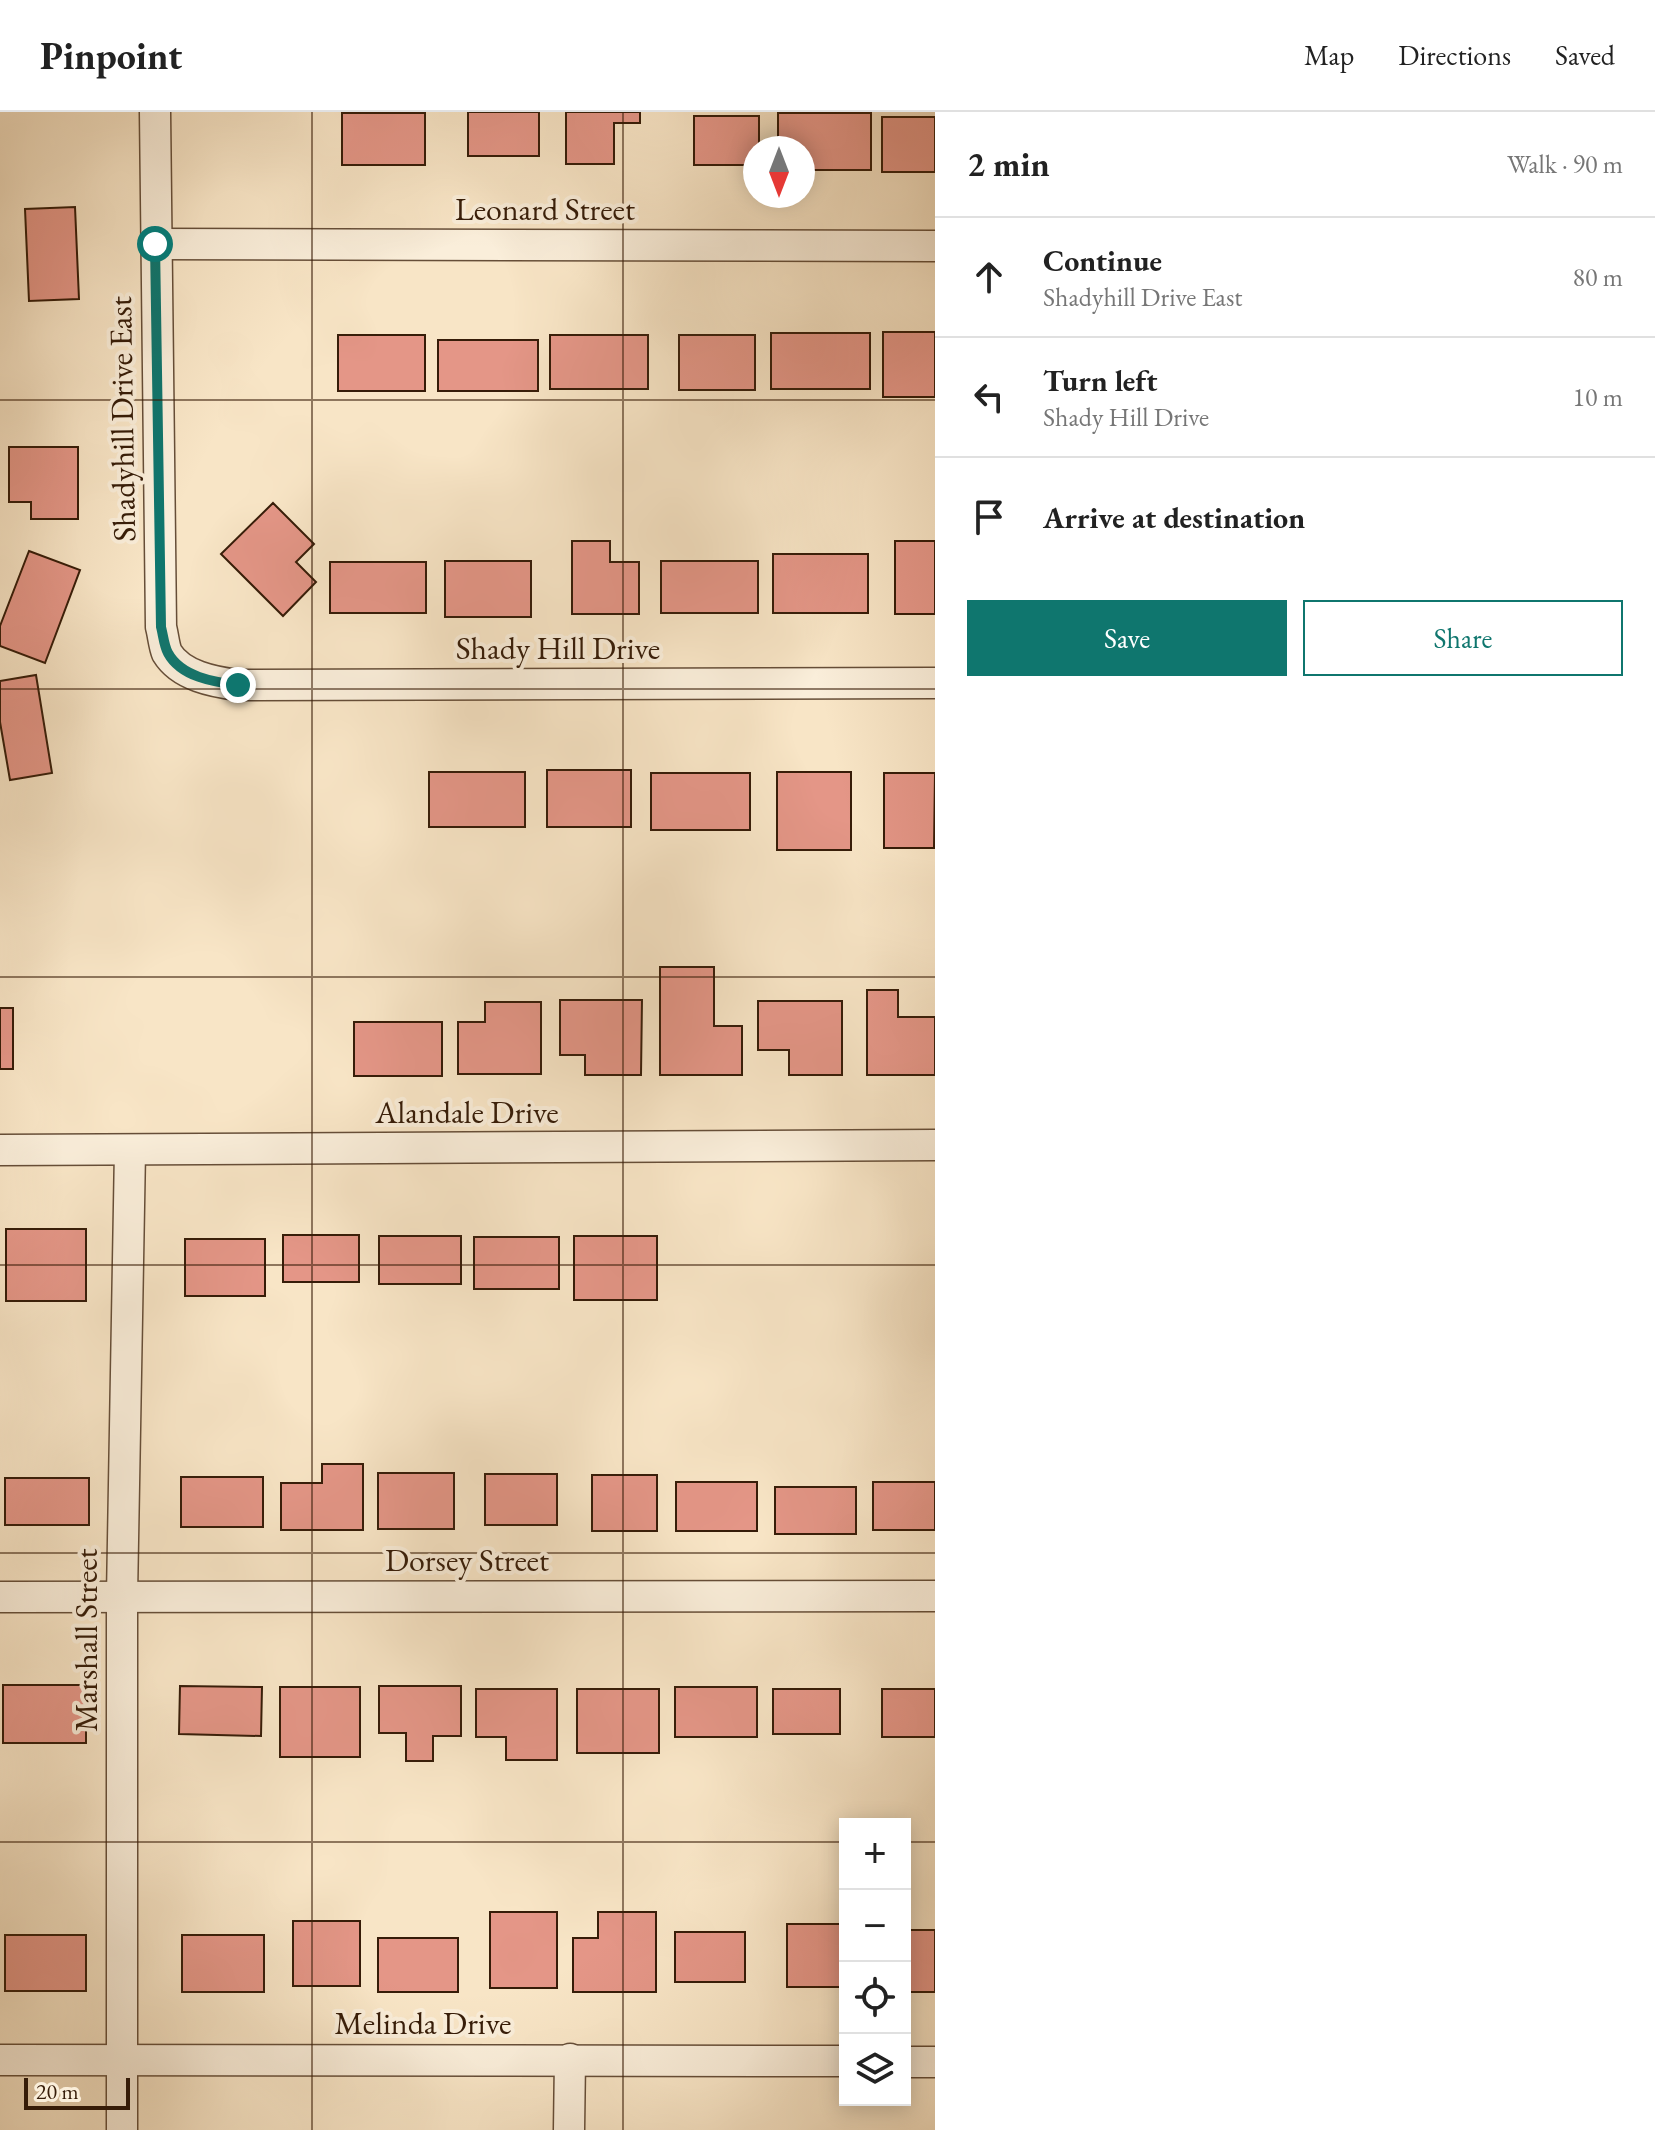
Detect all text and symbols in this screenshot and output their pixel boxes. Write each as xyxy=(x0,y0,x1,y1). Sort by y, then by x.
text: Pinpoint xyxy=(40,31,182,80)
text: Map xyxy=(1304,37,1354,73)
text: Directions xyxy=(1398,37,1511,73)
text: Saved xyxy=(1555,37,1615,73)
north arrow xyxy=(743,136,815,208)
text: 2 min xyxy=(967,142,1050,186)
text: Walk · 90 m xyxy=(1507,147,1623,181)
street label: Leonard Street xyxy=(455,188,635,230)
route start xyxy=(137,226,173,262)
text: Continue xyxy=(1043,241,1162,280)
icon: ahead xyxy=(967,255,1011,299)
text: 80 m xyxy=(1573,260,1623,294)
text: Shadyhill Drive East xyxy=(1043,280,1243,314)
street label: Shadyhill Drive East xyxy=(99,296,145,542)
text: Turn left xyxy=(1043,361,1157,400)
icon: left xyxy=(967,375,1011,419)
text: 10 m xyxy=(1573,380,1623,414)
text: Shady Hill Drive xyxy=(1043,400,1209,434)
icon: arrive xyxy=(967,495,1011,539)
text: Arrive at destination xyxy=(1043,498,1305,537)
button: Save xyxy=(967,600,1287,676)
button: Share xyxy=(1303,600,1623,676)
street label: Shady Hill Drive xyxy=(456,627,660,669)
route end xyxy=(220,667,256,703)
street label: Alandale Drive xyxy=(374,1091,559,1133)
street label: Dorsey Street xyxy=(385,1539,549,1581)
street label: Marshall Street xyxy=(65,1548,107,1732)
map controls xyxy=(839,1818,911,2106)
button: + xyxy=(839,1818,911,1890)
button: − xyxy=(839,1890,911,1962)
button: locate xyxy=(839,1962,911,2034)
street label: Melinda Drive xyxy=(335,2002,511,2044)
button: layers xyxy=(839,2034,911,2106)
scale bar xyxy=(24,2074,130,2110)
text: 20 m xyxy=(36,2077,79,2106)

